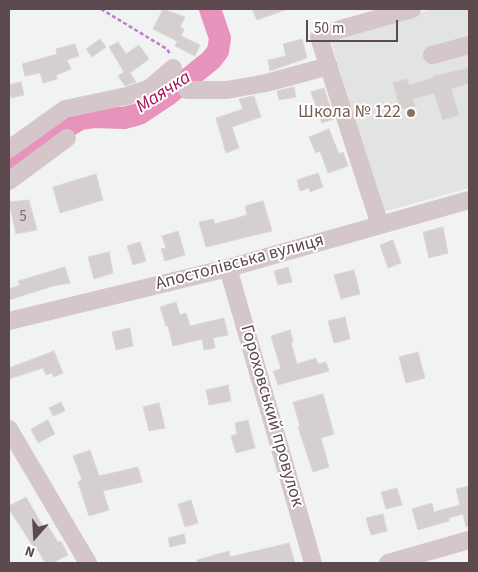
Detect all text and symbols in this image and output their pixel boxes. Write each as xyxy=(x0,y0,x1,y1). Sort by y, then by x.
scale bar xyxy=(308,10,400,42)
text: 50 m xyxy=(314,18,344,39)
water label: Маячка xyxy=(132,67,196,119)
place label: Школа № 122 xyxy=(298,102,401,124)
marker: Школа № 122 xyxy=(405,107,417,119)
house number: 5 xyxy=(19,209,27,227)
street label: Апостолівська вулиця xyxy=(154,230,326,296)
street label: Гороховський провулок xyxy=(235,323,307,509)
north arrow xyxy=(10,512,60,562)
text: N xyxy=(22,540,38,562)

